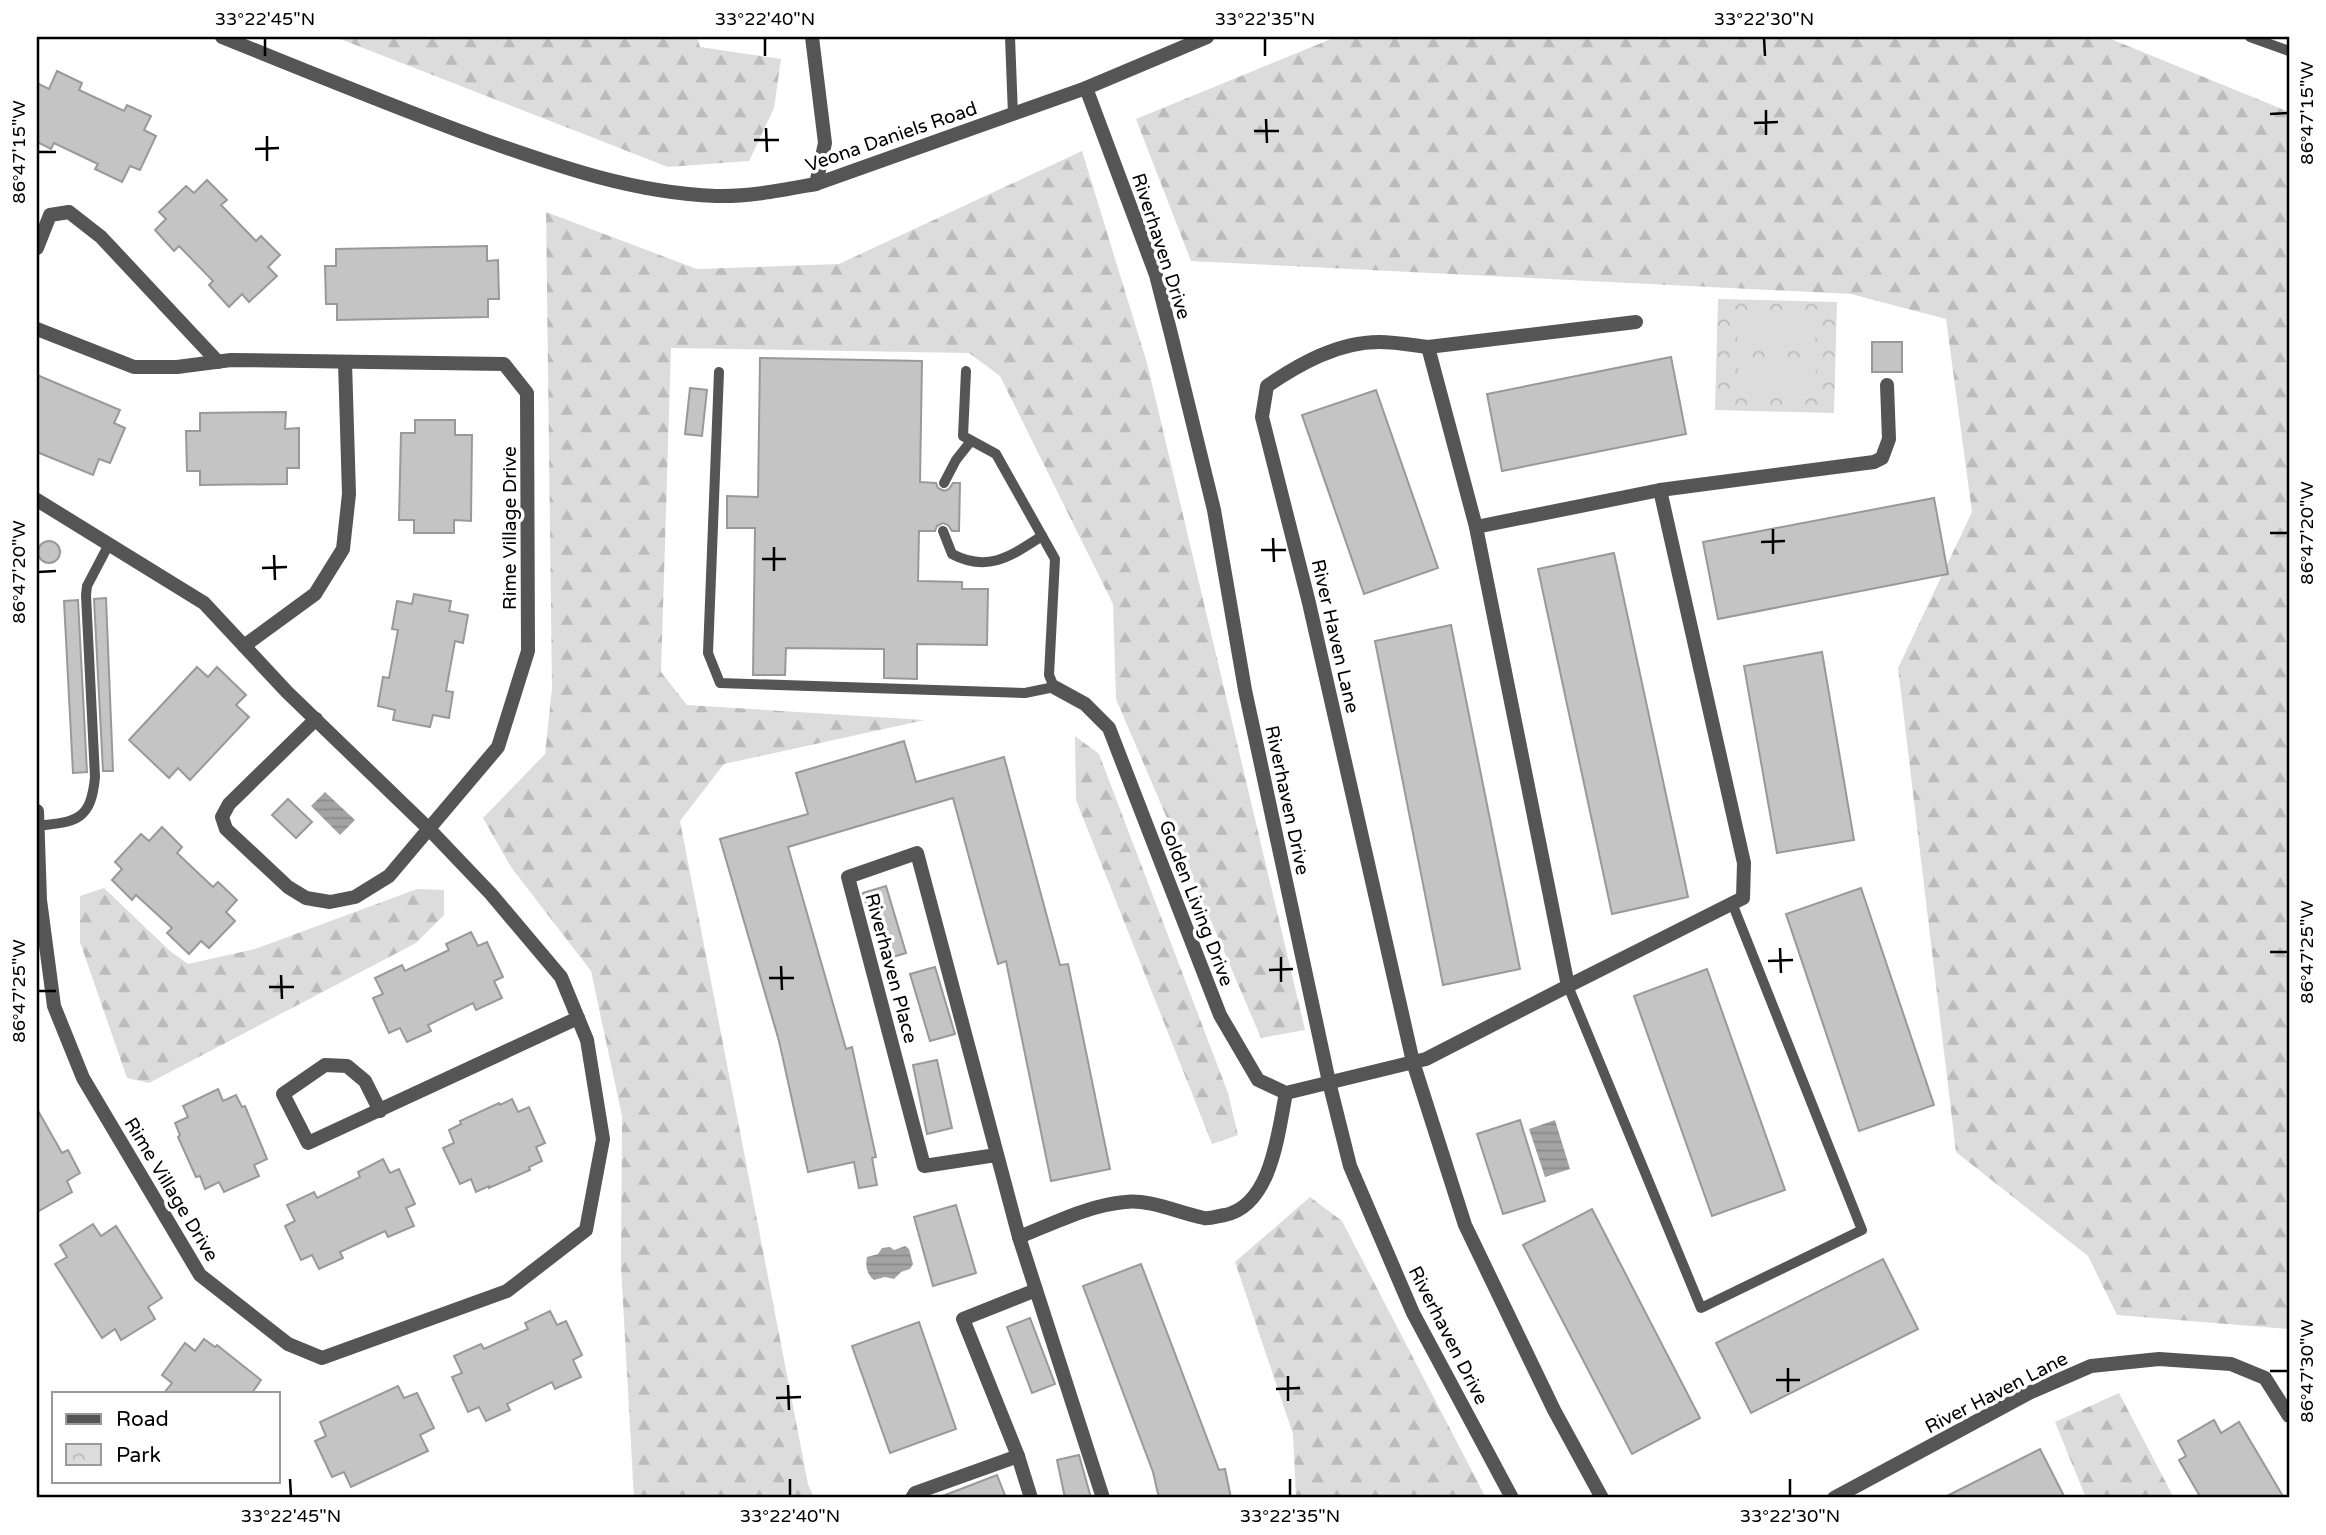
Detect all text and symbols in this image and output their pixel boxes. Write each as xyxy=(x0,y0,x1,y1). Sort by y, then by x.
text: 33°22'45"N xyxy=(215,8,315,30)
text: 33°22'40"N xyxy=(715,8,815,30)
text: 33°22'35"N xyxy=(1215,8,1315,30)
text: 33°22'30"N xyxy=(1714,8,1814,30)
text: 86°47'15"W xyxy=(2296,61,2318,165)
street label: Veona Daniels Road xyxy=(803,97,980,177)
text: 86°47'15"W xyxy=(8,100,30,204)
street label: Riverhaven Drive xyxy=(1127,170,1195,322)
street label: Rime Village Drive xyxy=(499,446,521,610)
text: 86°47'20"W xyxy=(2296,481,2318,585)
text: 86°47'20"W xyxy=(8,520,30,624)
street label: River Haven Lane xyxy=(1307,557,1363,715)
street label: Riverhaven Drive xyxy=(1260,723,1314,877)
street label: Golden Living Drive xyxy=(1154,817,1238,989)
street label: Riverhaven Place xyxy=(860,891,922,1046)
text: 86°47'25"W xyxy=(2296,900,2318,1004)
text: 86°47'25"W xyxy=(8,939,30,1043)
street label: Rime Village Drive xyxy=(120,1114,223,1265)
street label: Riverhaven Drive xyxy=(1404,1263,1492,1408)
text: 86°47'30"W xyxy=(2296,1319,2318,1423)
street label: River Haven Lane xyxy=(1921,1347,2071,1438)
legend xyxy=(52,1392,280,1482)
text: Road xyxy=(116,1407,169,1432)
text: Park xyxy=(116,1443,161,1468)
text: 33°22'45"N xyxy=(241,1505,341,1527)
text: 33°22'40"N xyxy=(740,1505,840,1527)
text: 33°22'35"N xyxy=(1240,1505,1340,1527)
text: 33°22'30"N xyxy=(1740,1505,1840,1527)

